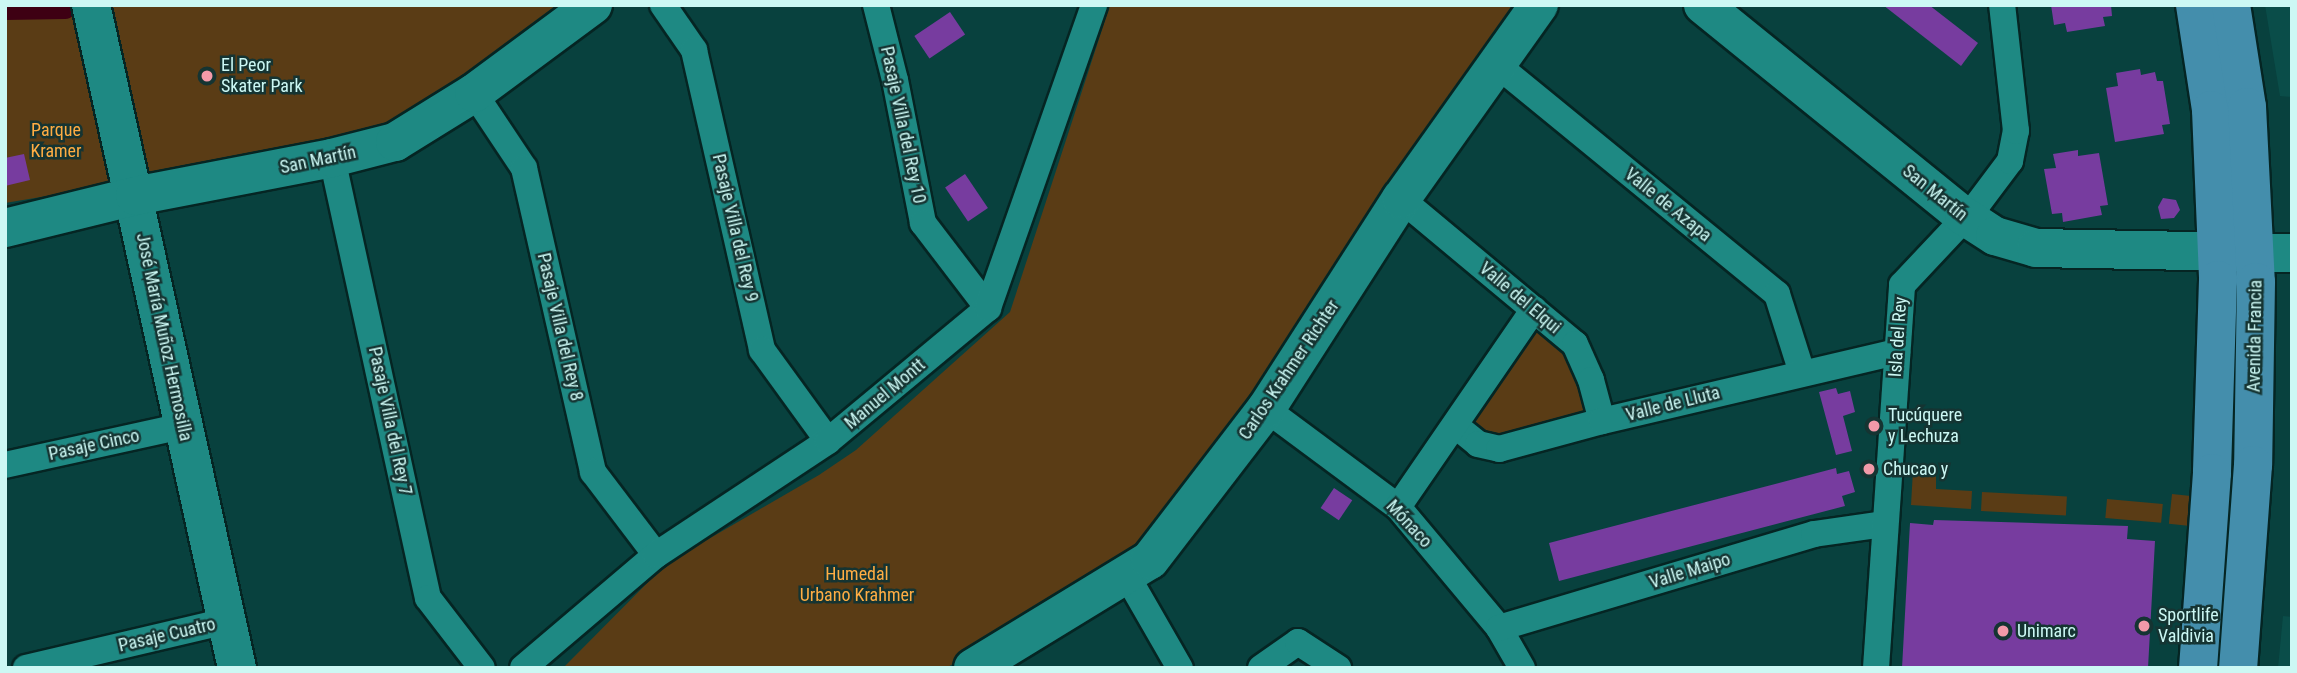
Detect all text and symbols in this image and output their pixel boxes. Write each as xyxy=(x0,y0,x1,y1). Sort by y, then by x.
street label: Pasaje Villa del Rey 10 xyxy=(876,44,930,206)
place label: El Peor Skater Park xyxy=(221,55,303,98)
marker: El Peor Skater Park xyxy=(199,68,215,84)
park label: Parque Kramer xyxy=(30,120,82,162)
street label: San Martín xyxy=(278,141,358,179)
street label: Pasaje Villa del Rey 9 xyxy=(707,152,763,304)
street label: San Martín xyxy=(1898,160,1972,226)
street label: Valle de Azapa xyxy=(1620,164,1716,246)
street label: José María Muñoz Hermosilla xyxy=(131,231,197,443)
street label: Pasaje Villa del Rey 8 xyxy=(532,251,588,403)
street label: Valle del Elqui xyxy=(1475,258,1565,338)
street label: Avenida Francia xyxy=(2243,280,2267,392)
street label: Carlos Krahmer Richter xyxy=(1234,296,1344,444)
street label: Isla del Rey xyxy=(1884,296,1912,378)
street label: Pasaje Villa del Rey 7 xyxy=(364,345,416,497)
street label: Manuel Montt xyxy=(840,354,930,434)
street label: Valle de Lluta xyxy=(1624,382,1722,426)
place label: Tucúquere y Lechuza xyxy=(1888,405,1962,448)
marker: Tucúquere y Lechuza xyxy=(1866,418,1882,434)
street label: Pasaje Cinco xyxy=(47,425,141,465)
place label: Chucao y xyxy=(1883,458,1948,480)
marker: Chucao y xyxy=(1861,461,1877,477)
street label: Mónaco xyxy=(1382,496,1436,552)
street label: Valle Maipo xyxy=(1647,548,1733,594)
park label: Humedal Urbano Krahmer xyxy=(800,564,914,606)
place label: Sportlife Valdivia xyxy=(2158,605,2219,648)
street label: Pasaje Cuatro xyxy=(116,613,218,657)
marker: Sportlife Valdivia xyxy=(2136,618,2152,634)
place label: Unimarc xyxy=(2017,620,2076,642)
marker: Unimarc xyxy=(1995,623,2011,639)

